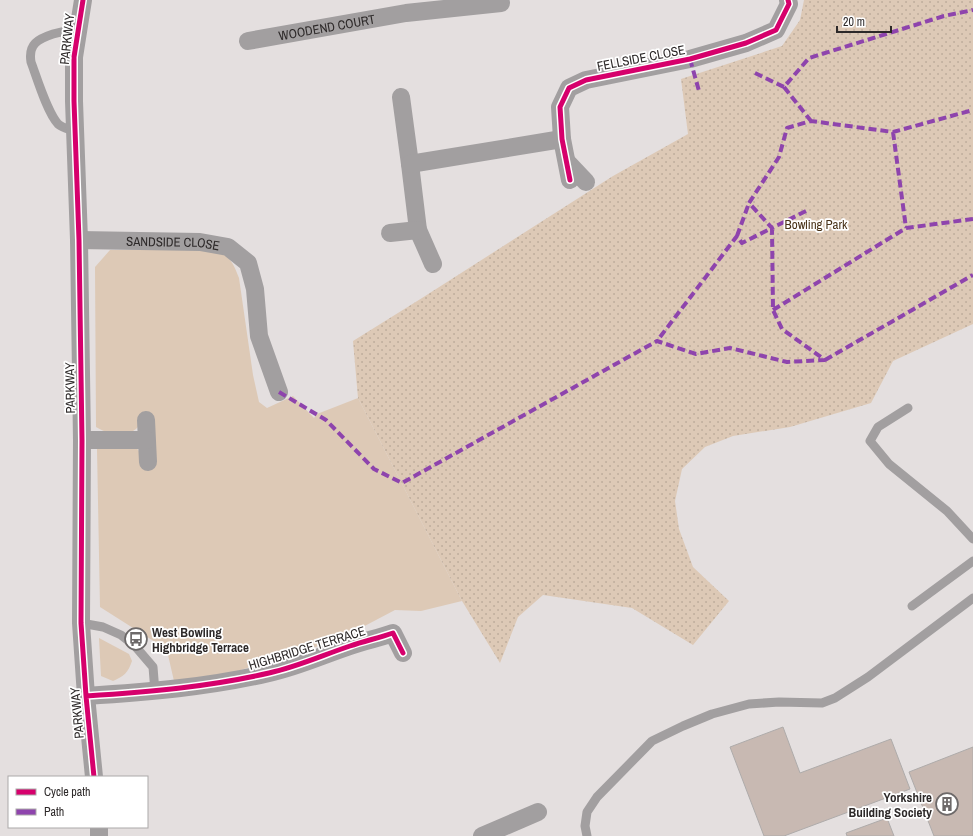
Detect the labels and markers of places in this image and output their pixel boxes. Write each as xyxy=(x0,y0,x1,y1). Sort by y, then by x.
place label: West Bowling Highbridge Terrace xyxy=(152,624,249,656)
bus stop icon: West Bowling Highbridge Terrace xyxy=(123,626,149,652)
place label: Yorkshire Building Society xyxy=(848,789,932,821)
building icon: Yorkshire Building Society xyxy=(934,791,960,817)

